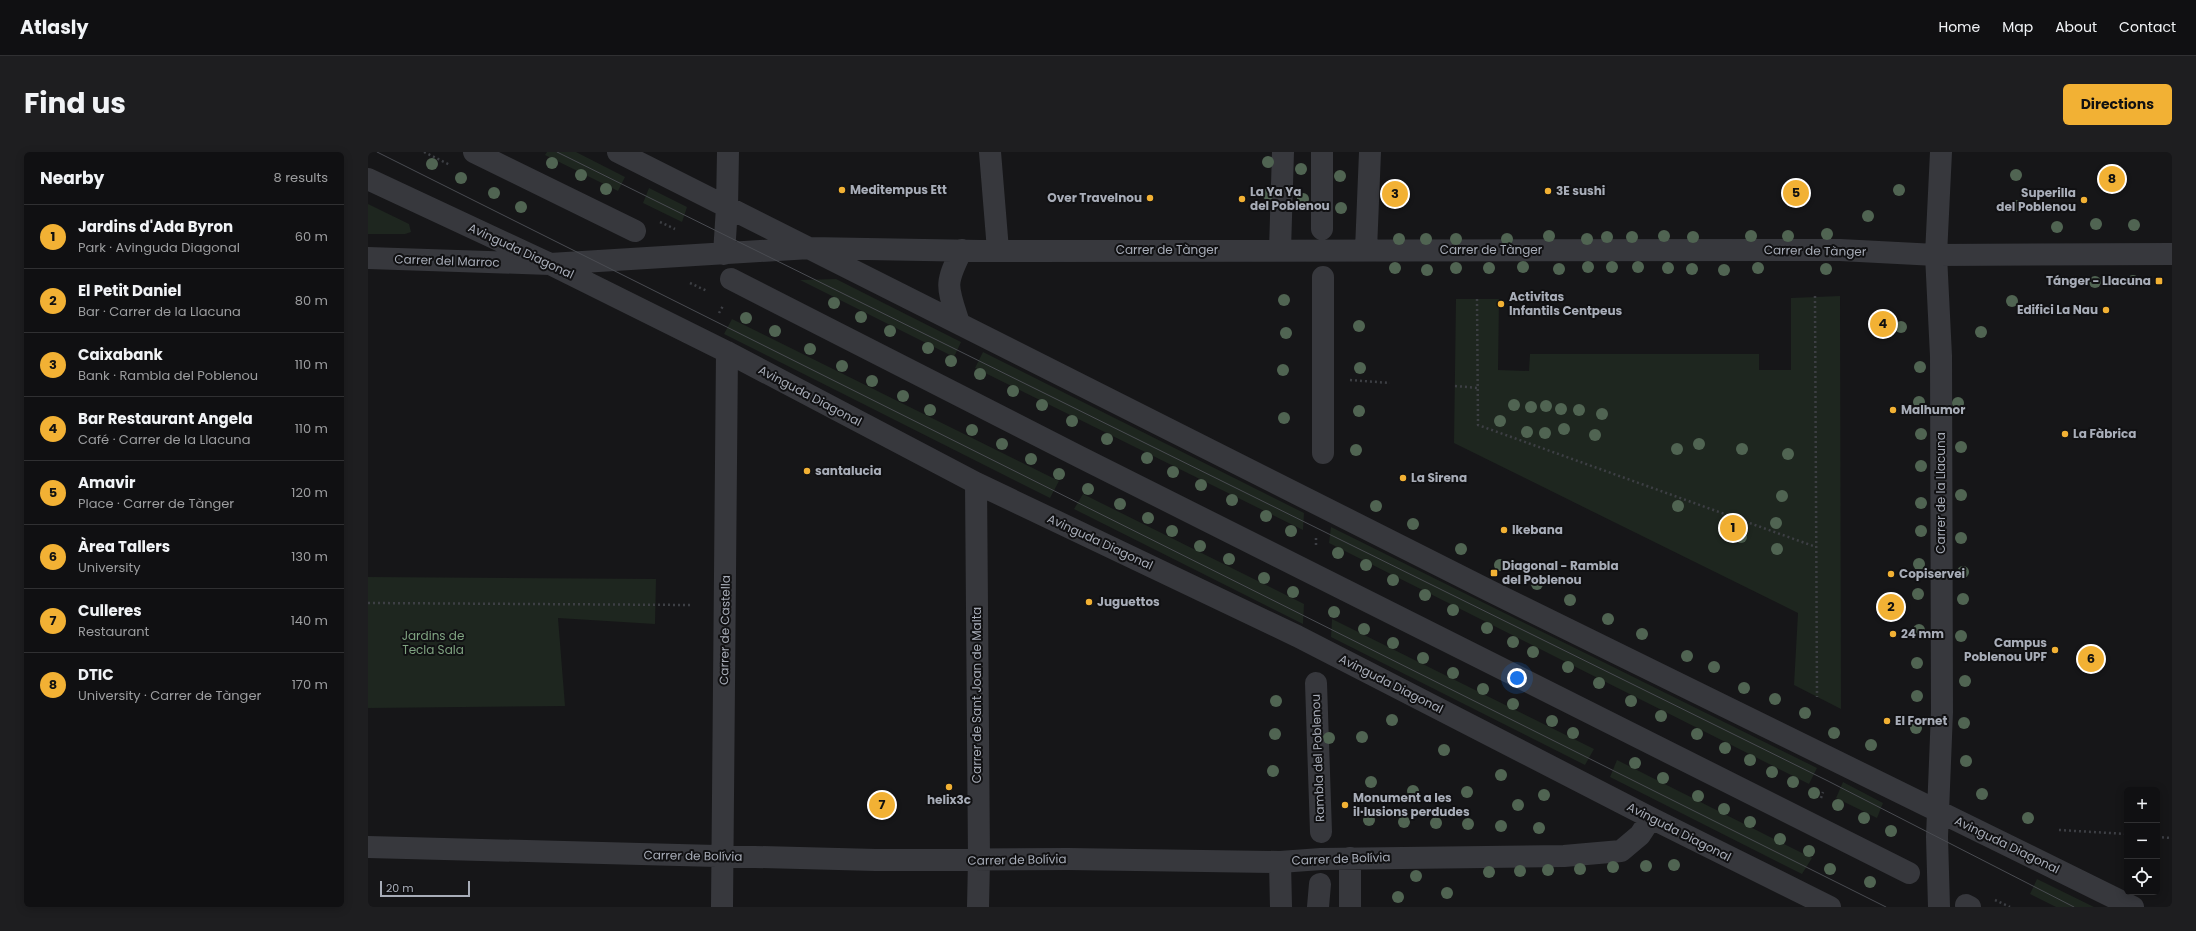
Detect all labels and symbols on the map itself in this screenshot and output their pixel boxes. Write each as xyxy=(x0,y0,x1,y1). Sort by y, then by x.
pin: 8 xyxy=(2099,164,2125,194)
pin: 5 xyxy=(1783,178,1809,208)
pin: 3 xyxy=(1382,179,1408,209)
place label: Meditempus Ett xyxy=(850,181,947,198)
place label: 3E sushi xyxy=(1556,182,1605,199)
place label: La Ya Ya del Poblenou xyxy=(1250,183,1330,214)
place label: Superilla del Poblenou xyxy=(1996,184,2076,215)
marker: Meditempus Ett xyxy=(837,185,847,195)
marker: 3E sushi xyxy=(1543,186,1553,196)
place label: Over Travelnou xyxy=(1047,189,1142,206)
marker: Over Travelnou xyxy=(1145,193,1155,203)
marker: La Ya Ya del Poblenou xyxy=(1237,194,1247,204)
marker: Superilla del Poblenou xyxy=(2079,195,2089,205)
street label: Avinguda Diagonal xyxy=(466,219,577,283)
street label: Carrer de Tànger xyxy=(1116,241,1219,258)
street label: Carrer de Tànger xyxy=(1440,241,1543,258)
street label: Carrer de Tànger xyxy=(1764,241,1867,260)
street label: Carrer del Marroc xyxy=(394,250,500,271)
place label: Tánger - Llacuna xyxy=(2046,272,2151,289)
marker: Tánger - Llacuna xyxy=(2154,276,2164,286)
place label: Activitas Infantils Centpeus xyxy=(1509,288,1623,319)
marker: Activitas Infantils Centpeus xyxy=(1496,299,1506,309)
place label: Edifici La Nau xyxy=(2017,301,2098,318)
marker: Edifici La Nau xyxy=(2101,305,2111,315)
pin: 4 xyxy=(1870,309,1896,339)
street label: Avinguda Diagonal xyxy=(756,361,865,430)
place label: Malhumor xyxy=(1901,401,1965,418)
marker: Malhumor xyxy=(1888,405,1898,415)
place label: La Fàbrica xyxy=(2073,425,2136,442)
marker: La Fàbrica xyxy=(2060,429,2070,439)
street label: Carrer de la Llacuna xyxy=(1932,432,1949,554)
place label: santalucia xyxy=(815,462,882,479)
marker: santalucia xyxy=(802,466,812,476)
place label: La Sirena xyxy=(1411,469,1467,486)
marker: La Sirena xyxy=(1398,473,1408,483)
street label: Avinguda Diagonal xyxy=(1045,510,1156,574)
pin: 1 xyxy=(1720,513,1746,543)
place label: Ikebana xyxy=(1512,521,1563,538)
marker: Ikebana xyxy=(1499,525,1509,535)
place label: Diagonal - Rambla del Poblenou xyxy=(1502,557,1619,588)
place label: Copiservei xyxy=(1899,565,1965,582)
marker: Diagonal - Rambla del Poblenou xyxy=(1489,568,1499,578)
marker: Copiservei xyxy=(1886,569,1896,579)
street label: Carrer de Castella xyxy=(715,575,734,685)
pin: 2 xyxy=(1878,592,1904,622)
place label: Juguettos xyxy=(1097,593,1160,610)
marker: Juguettos xyxy=(1084,597,1094,607)
street label: Carrer de Sant Joan de Malta xyxy=(968,607,985,783)
place label: 24 mm xyxy=(1901,625,1944,642)
park label: Jardins de Tecla Sala xyxy=(402,627,464,658)
marker: 24 mm xyxy=(1888,629,1898,639)
place label: Campus Poblenou UPF xyxy=(1964,634,2047,665)
pin: 6 xyxy=(2078,644,2104,674)
marker: Campus Poblenou UPF xyxy=(2050,645,2060,655)
street label: Avinguda Diagonal xyxy=(1336,650,1446,717)
your location xyxy=(1507,668,1527,688)
street label: Rambla del Poblenou xyxy=(1307,694,1328,822)
place label: El Fornet xyxy=(1895,712,1947,729)
marker: El Fornet xyxy=(1882,716,1892,726)
marker: helix3c xyxy=(944,782,954,792)
place label: Monument a les il·lusions perdudes xyxy=(1353,789,1470,820)
pin: 7 xyxy=(869,790,895,820)
place label: helix3c xyxy=(927,791,971,808)
street label: Avinguda Diagonal xyxy=(1624,798,1734,865)
marker: Monument a les il·lusions perdudes xyxy=(1340,800,1350,810)
street label: Avinguda Diagonal xyxy=(1952,812,2063,877)
street label: Carrer de Bolívia xyxy=(643,846,743,865)
street label: Carrer de Bolívia xyxy=(1291,848,1391,869)
street label: Carrer de Bolívia xyxy=(967,850,1067,869)
scale bar xyxy=(380,879,470,898)

